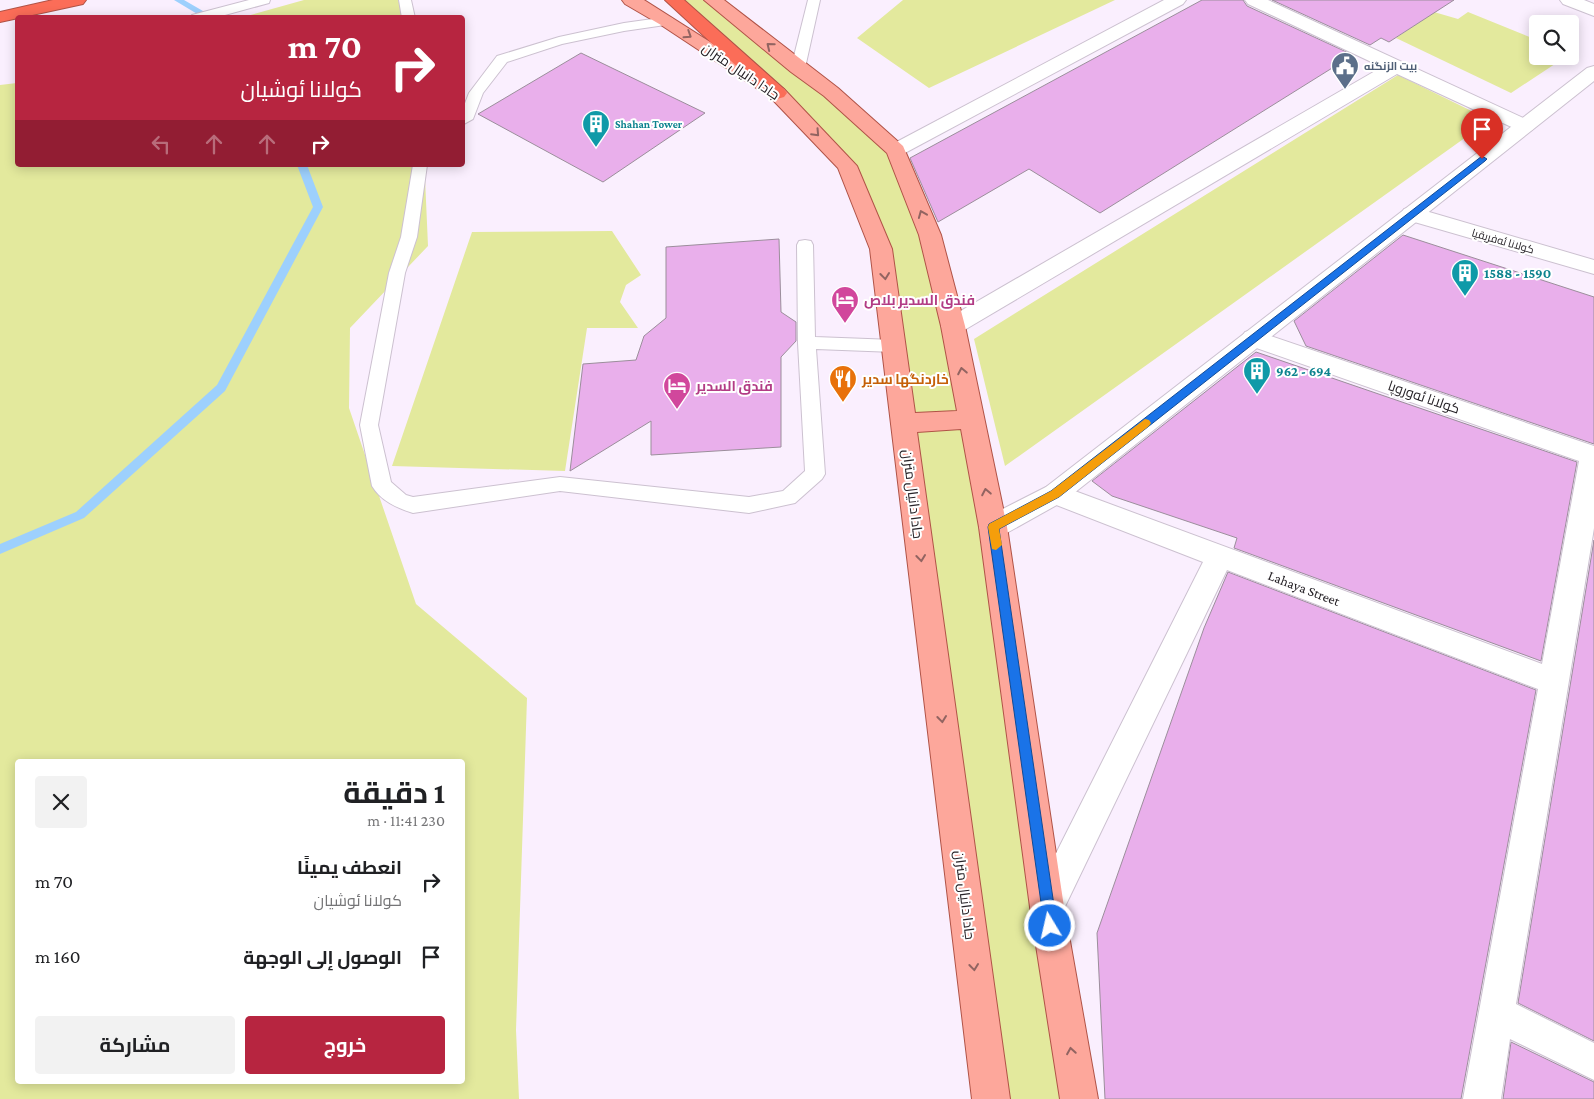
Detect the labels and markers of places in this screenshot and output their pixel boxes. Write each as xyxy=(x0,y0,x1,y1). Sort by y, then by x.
public building icon: بيت الزنگنه xyxy=(1330,51,1360,90)
place label: بيت الزنگنه xyxy=(1364,60,1417,73)
pin xyxy=(1461,108,1503,159)
building icon: Shahan Tower xyxy=(581,109,611,148)
place label: Shahan Tower xyxy=(615,118,683,130)
building icon: 1588 - 1590 xyxy=(1450,258,1480,297)
place label: 1588 - 1590 xyxy=(1484,265,1551,281)
hotel icon: فندق السدير بلاص xyxy=(830,285,860,324)
place label: فندق السدير بلاص xyxy=(864,292,975,309)
building icon: 962 - 694 xyxy=(1242,356,1272,395)
place label: 962 - 694 xyxy=(1276,363,1331,379)
restaurant icon: خاردنگها سدير xyxy=(828,364,858,403)
hotel icon: فندق السدير xyxy=(662,371,692,410)
place label: خاردنگها سدير xyxy=(861,371,949,388)
place label: فندق السدير xyxy=(695,378,773,395)

